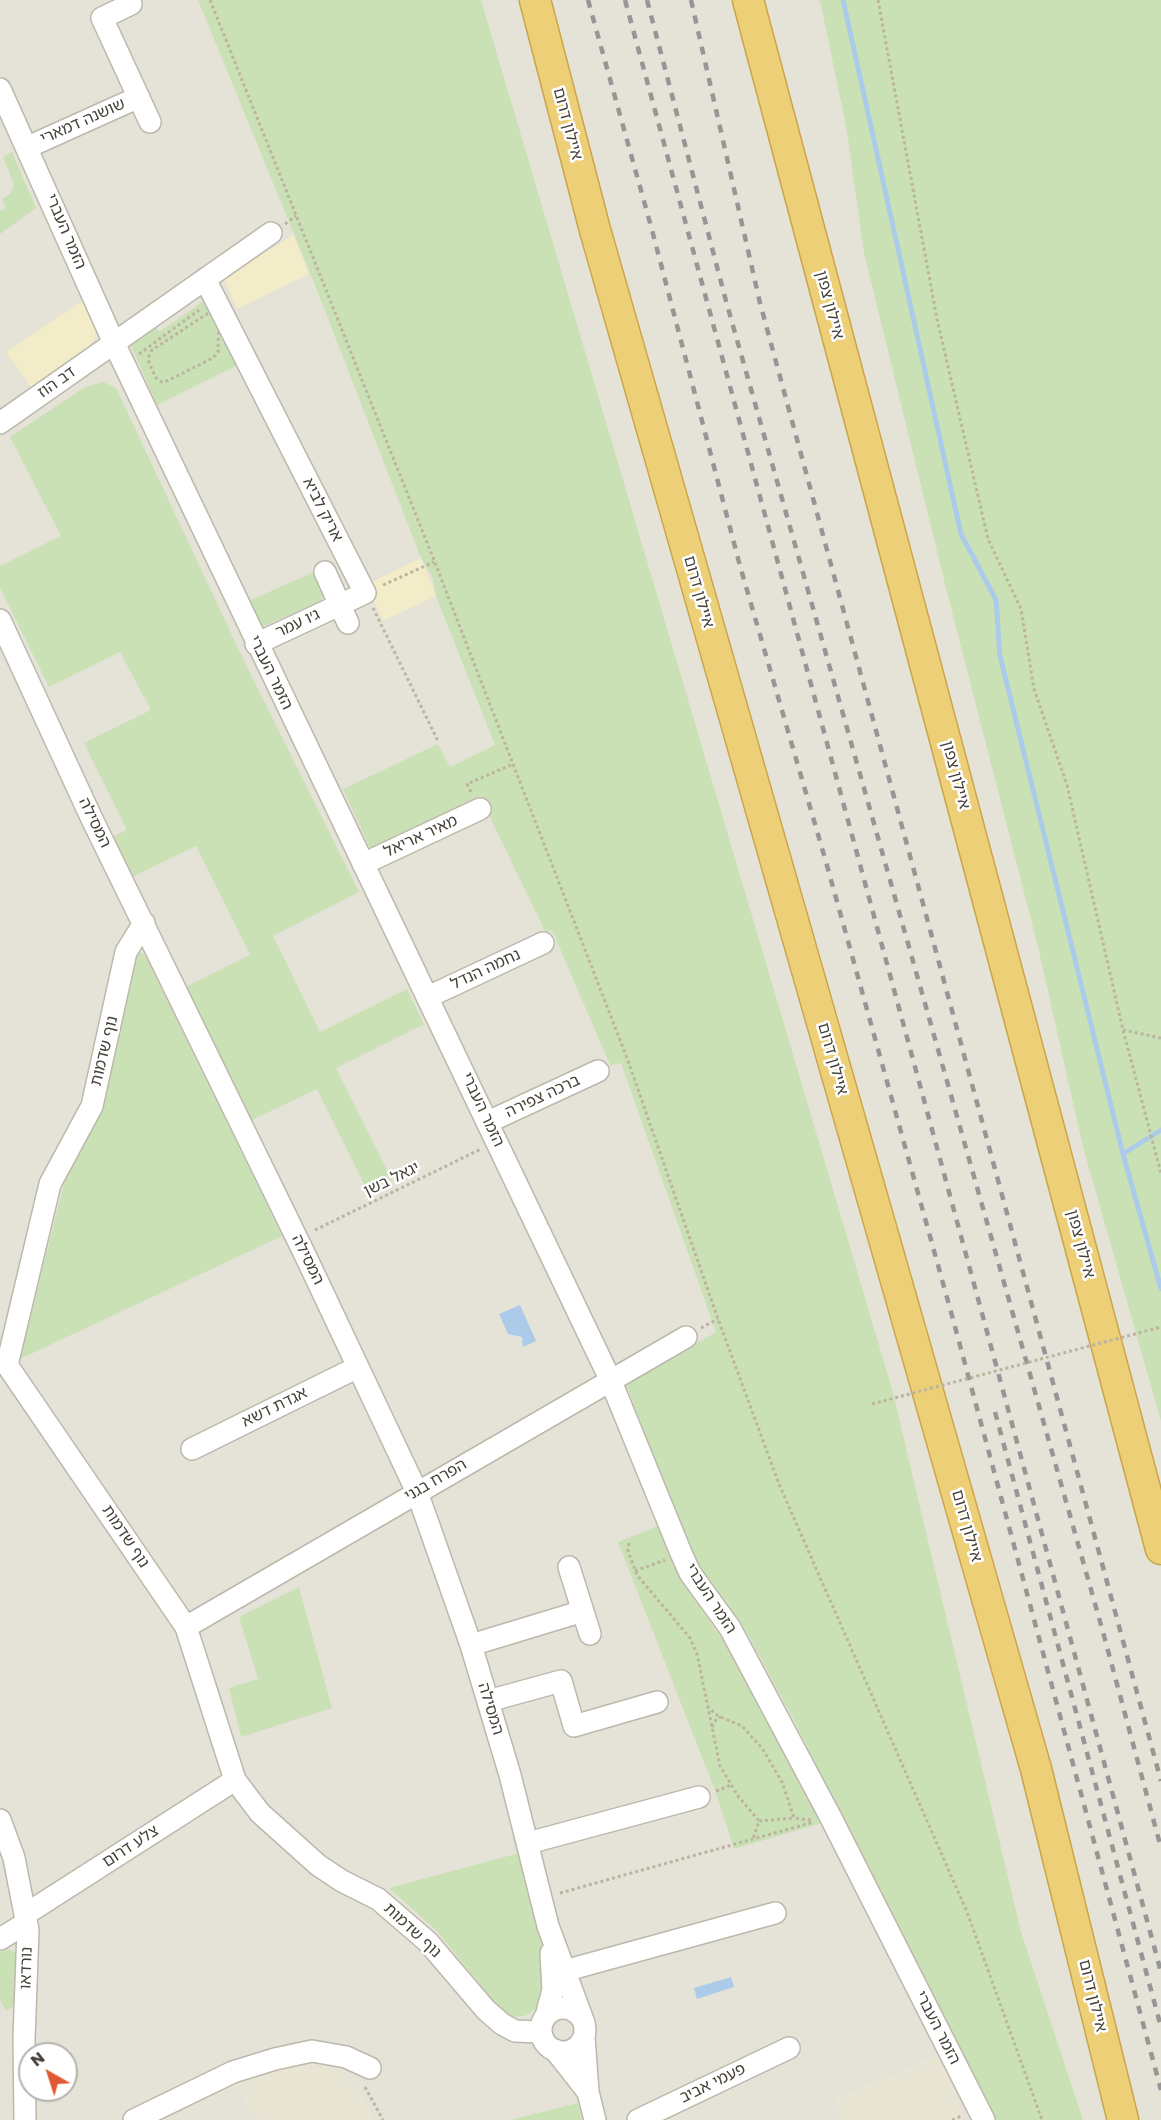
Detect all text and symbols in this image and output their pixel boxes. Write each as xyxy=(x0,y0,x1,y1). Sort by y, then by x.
street label: איילון דרום xyxy=(548,86,586,162)
street label: שושנה דמארי xyxy=(38,95,128,149)
street label: הזמר העברי xyxy=(41,191,89,273)
street label: איילון צפון xyxy=(811,269,847,341)
street label: דב הוז xyxy=(34,363,80,403)
street label: אריק לביא xyxy=(298,475,346,545)
street label: איילון דרום xyxy=(679,554,717,630)
street label: ג׳ו עמר xyxy=(273,605,323,643)
street label: הזמר העברי xyxy=(244,633,296,713)
street label: איילון צפון xyxy=(937,739,973,811)
street label: המסילה xyxy=(74,795,114,851)
street label: מאיר אריאל xyxy=(381,812,461,862)
street label: נחמה הנדל xyxy=(448,946,524,994)
street label: נוף שדמות xyxy=(87,1014,123,1088)
street label: איילון דרום xyxy=(813,1021,851,1097)
street label: הזמר העברי xyxy=(456,1070,508,1150)
street label: ברכה צפירה xyxy=(503,1071,583,1123)
street label: יגאל בשן xyxy=(361,1158,423,1202)
street label: איילון צפון xyxy=(1062,1208,1098,1280)
street label: המסילה xyxy=(287,1232,327,1288)
street label: אגדת דשא xyxy=(239,1384,311,1432)
street label: הפרח בגני xyxy=(402,1456,470,1506)
street label: איילון דרום xyxy=(947,1488,985,1564)
street label: נוף שדמות xyxy=(97,1502,153,1572)
street label: הזמר העברי xyxy=(680,1560,740,1638)
street label: המסילה xyxy=(473,1681,507,1737)
street label: צלע דרום xyxy=(99,1822,163,1872)
street label: נוף שדמות xyxy=(379,1900,445,1962)
street label: נורדאו xyxy=(17,1946,37,1990)
street label: איילון דרום xyxy=(1074,1958,1110,2034)
street label: הזמר העברי xyxy=(910,1988,964,2068)
north arrow xyxy=(18,2042,78,2102)
text: N xyxy=(26,2046,50,2072)
street label: פעמי אביב xyxy=(677,2060,749,2108)

